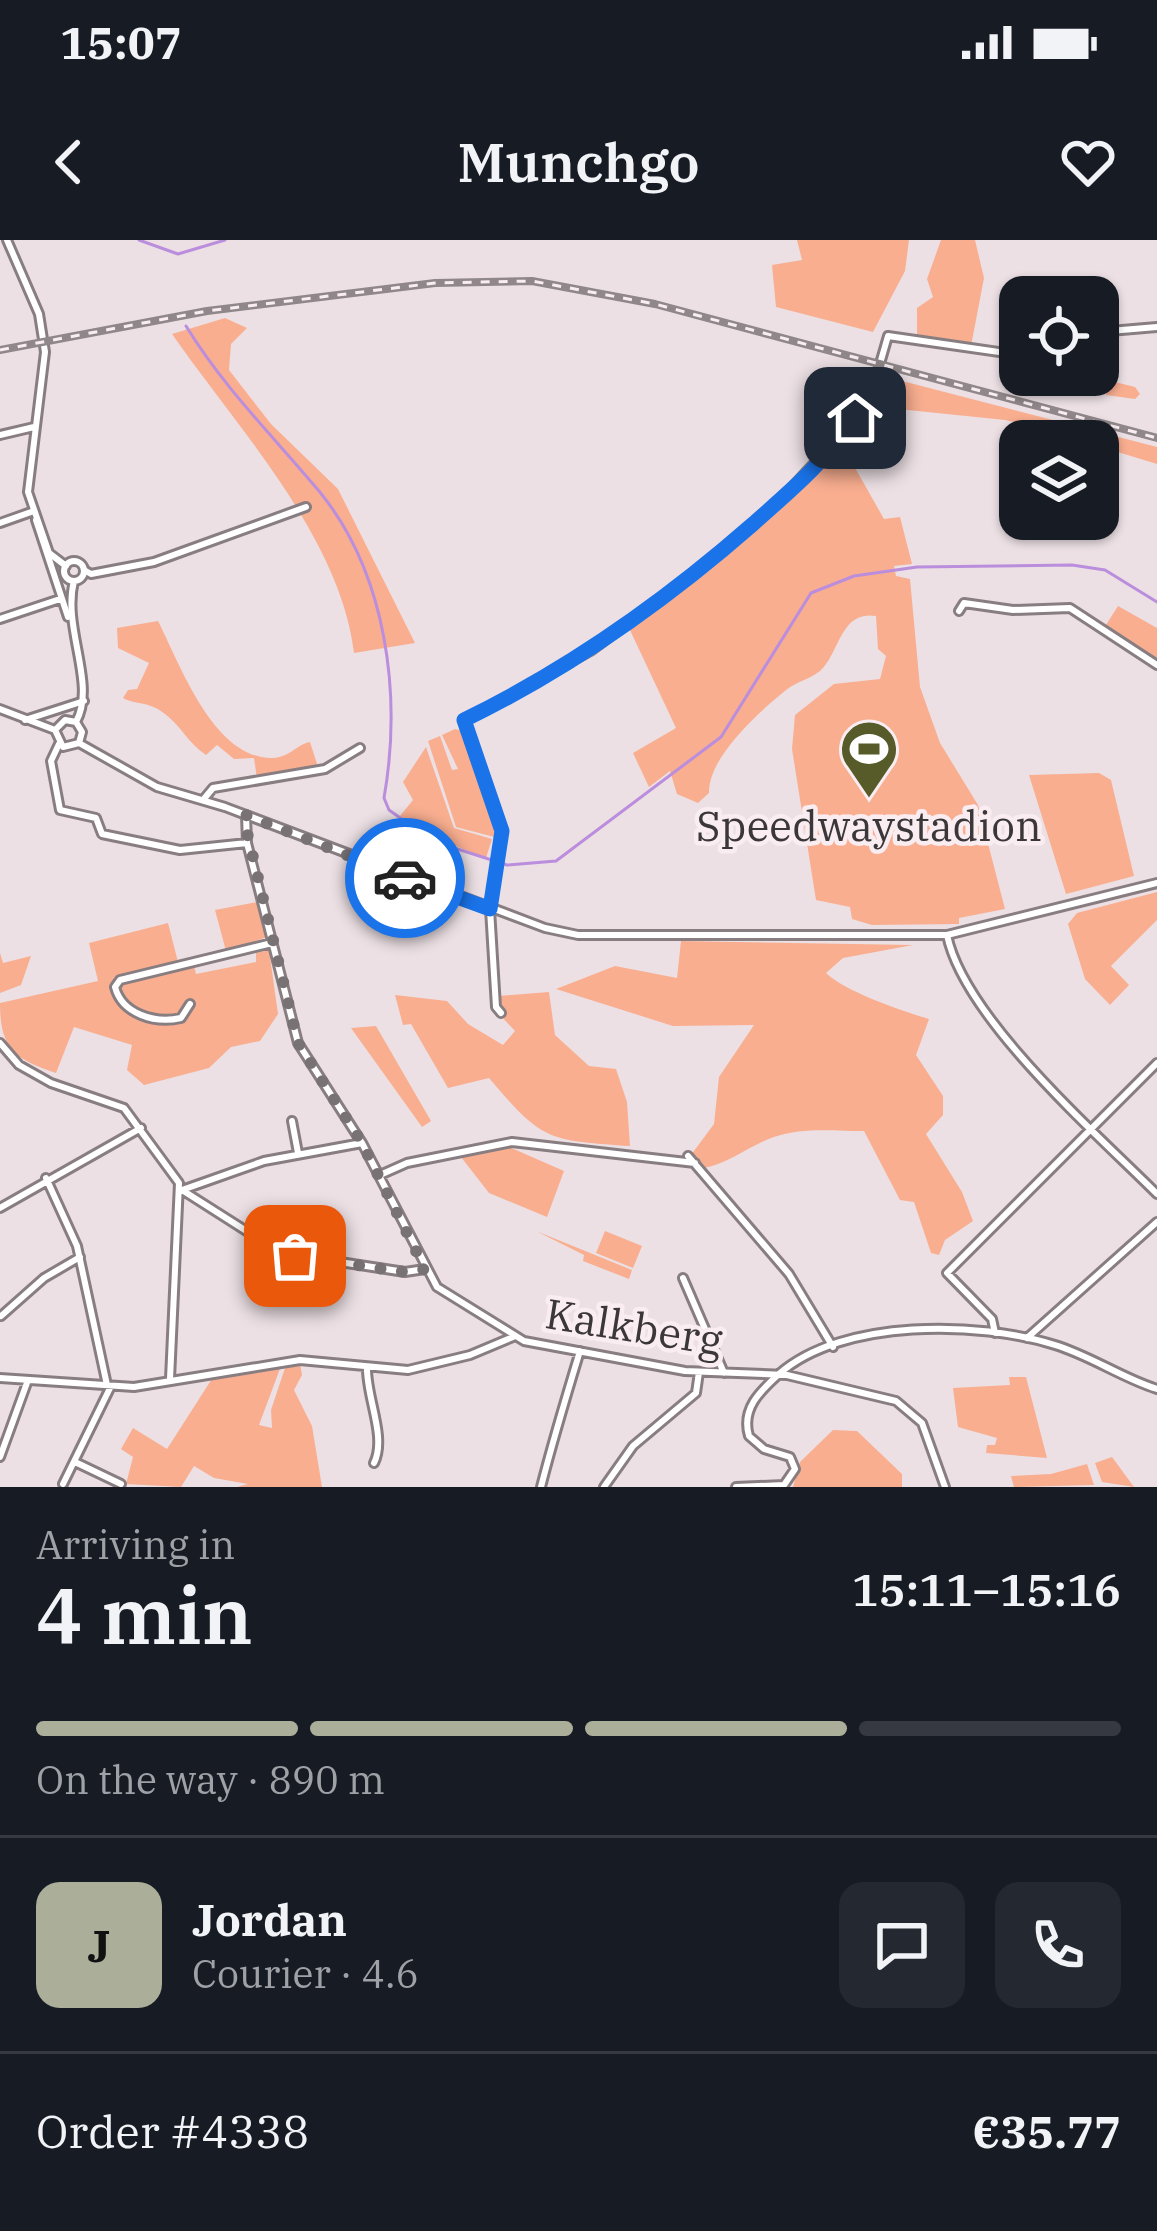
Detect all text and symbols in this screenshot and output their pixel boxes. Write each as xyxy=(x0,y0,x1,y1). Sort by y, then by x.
text: 15:07 xyxy=(60,13,182,71)
text: Munchgo xyxy=(457,127,700,197)
icon: back xyxy=(36,129,102,195)
icon: heart xyxy=(1055,129,1121,195)
map controls xyxy=(999,276,1119,540)
button: locate xyxy=(999,276,1119,396)
pin xyxy=(804,367,906,469)
icon: home xyxy=(822,385,888,451)
button: layers xyxy=(999,420,1119,540)
sports icon: Speedwaystadion xyxy=(838,718,900,800)
place label: Speedwaystadion xyxy=(696,798,1042,853)
courier xyxy=(345,818,465,938)
icon: car xyxy=(372,845,438,911)
pin xyxy=(244,1205,346,1307)
icon: bag xyxy=(262,1223,328,1289)
street label: Kalkberg xyxy=(542,1285,727,1368)
text: Arriving in xyxy=(36,1519,235,1570)
text: 15:11–15:16 xyxy=(852,1560,1121,1618)
text: 4 min xyxy=(36,1564,253,1665)
text: On the way · 890 m xyxy=(36,1754,385,1805)
button: chat xyxy=(839,1882,965,2008)
button: phone xyxy=(995,1882,1121,2008)
text: Jordan xyxy=(192,1890,347,1948)
text: J xyxy=(87,1916,111,1974)
text: Courier · 4.6 xyxy=(192,1948,419,1999)
text: Order #4338 xyxy=(36,2102,309,2160)
text: €35.77 xyxy=(972,2102,1121,2160)

